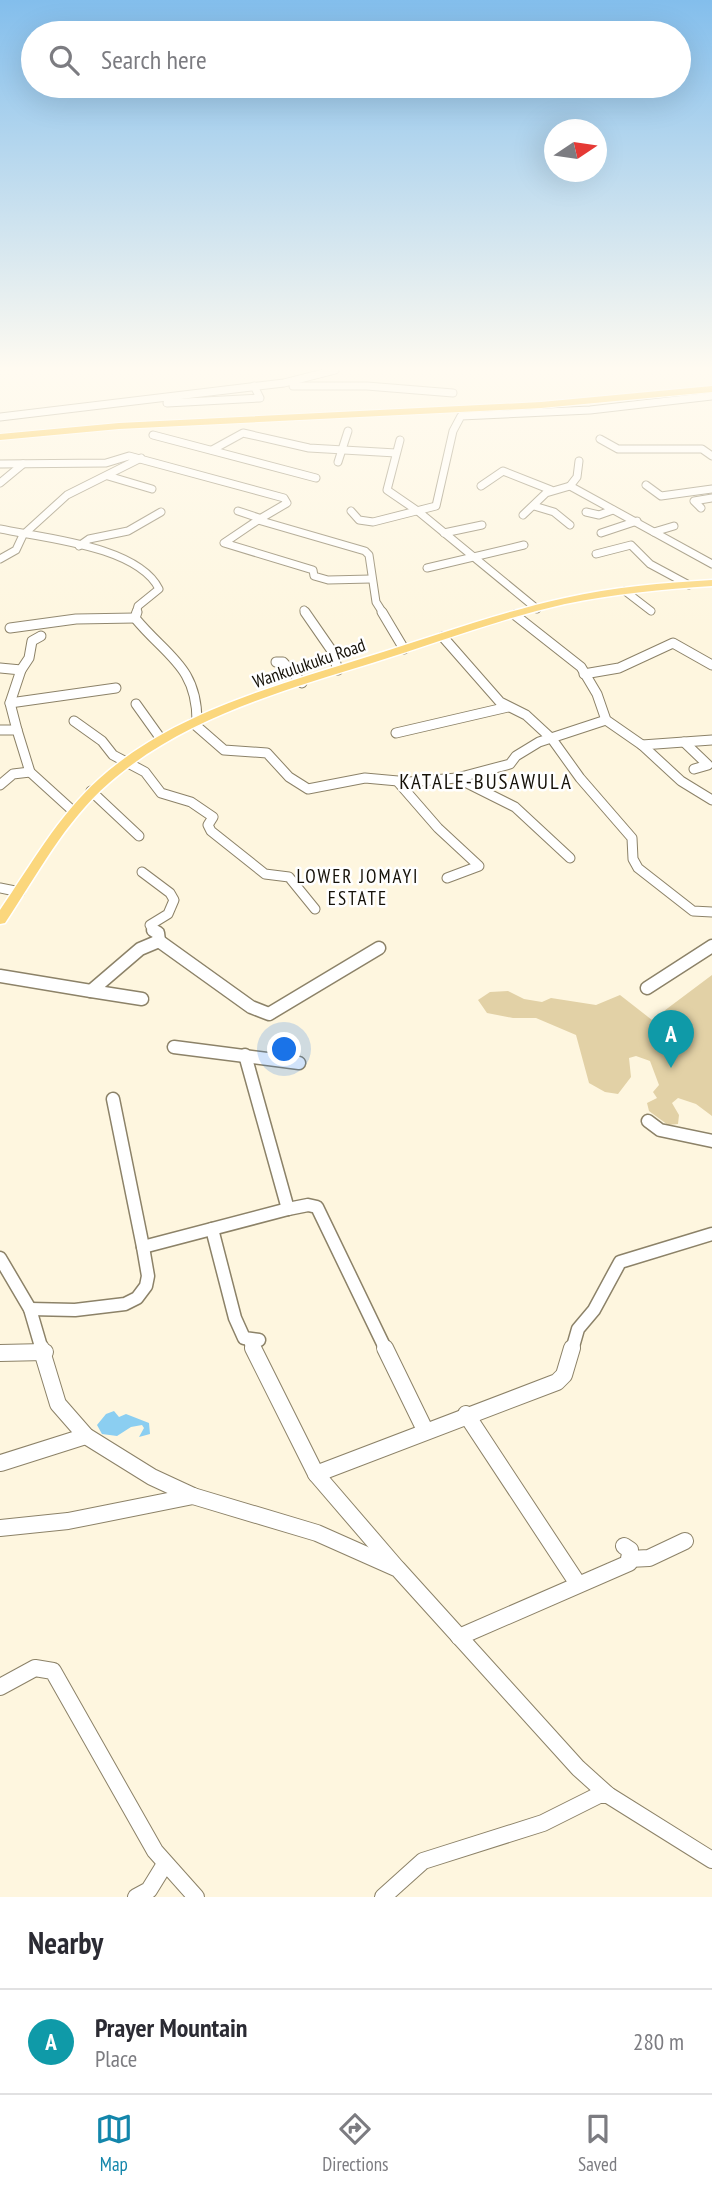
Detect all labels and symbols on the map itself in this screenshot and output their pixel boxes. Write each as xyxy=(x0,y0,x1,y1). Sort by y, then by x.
north arrow xyxy=(544,119,607,182)
street label: Wankulukuku Road xyxy=(250,633,368,693)
district label: KATALE-BUSAWULA xyxy=(399,768,573,795)
district label: LOWER JOMAYI ESTATE xyxy=(296,864,420,910)
pin: A xyxy=(648,1010,694,1068)
your location xyxy=(267,1032,301,1066)

